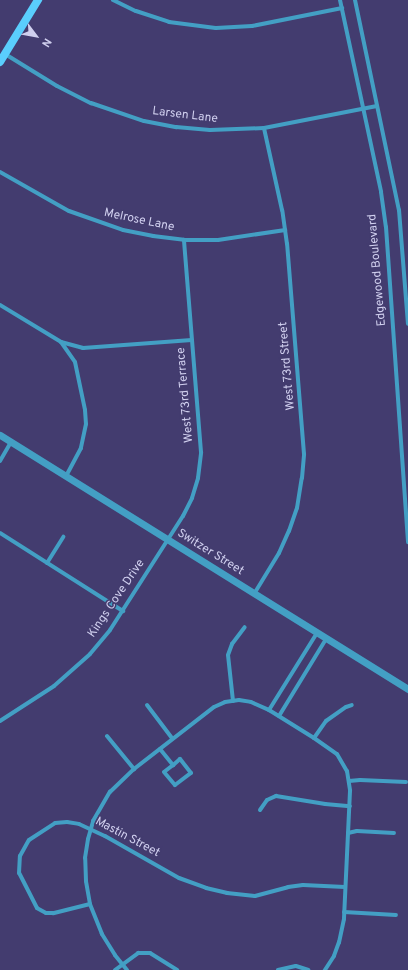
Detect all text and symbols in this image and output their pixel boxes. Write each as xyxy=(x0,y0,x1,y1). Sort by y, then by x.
north arrow xyxy=(16,16,56,56)
text: N xyxy=(38,35,54,49)
street label: Larsen Lane xyxy=(151,105,219,127)
street label: Melrose Lane xyxy=(103,207,175,235)
street label: Edgewood Boulevard xyxy=(366,213,390,327)
street label: West 73rd Street xyxy=(277,321,299,411)
street label: West 73rd Terrace xyxy=(175,346,197,444)
street label: Switzer Street xyxy=(174,527,246,579)
street label: Kings Cove Drive xyxy=(85,557,149,641)
street label: Mastin Street xyxy=(92,815,162,861)

